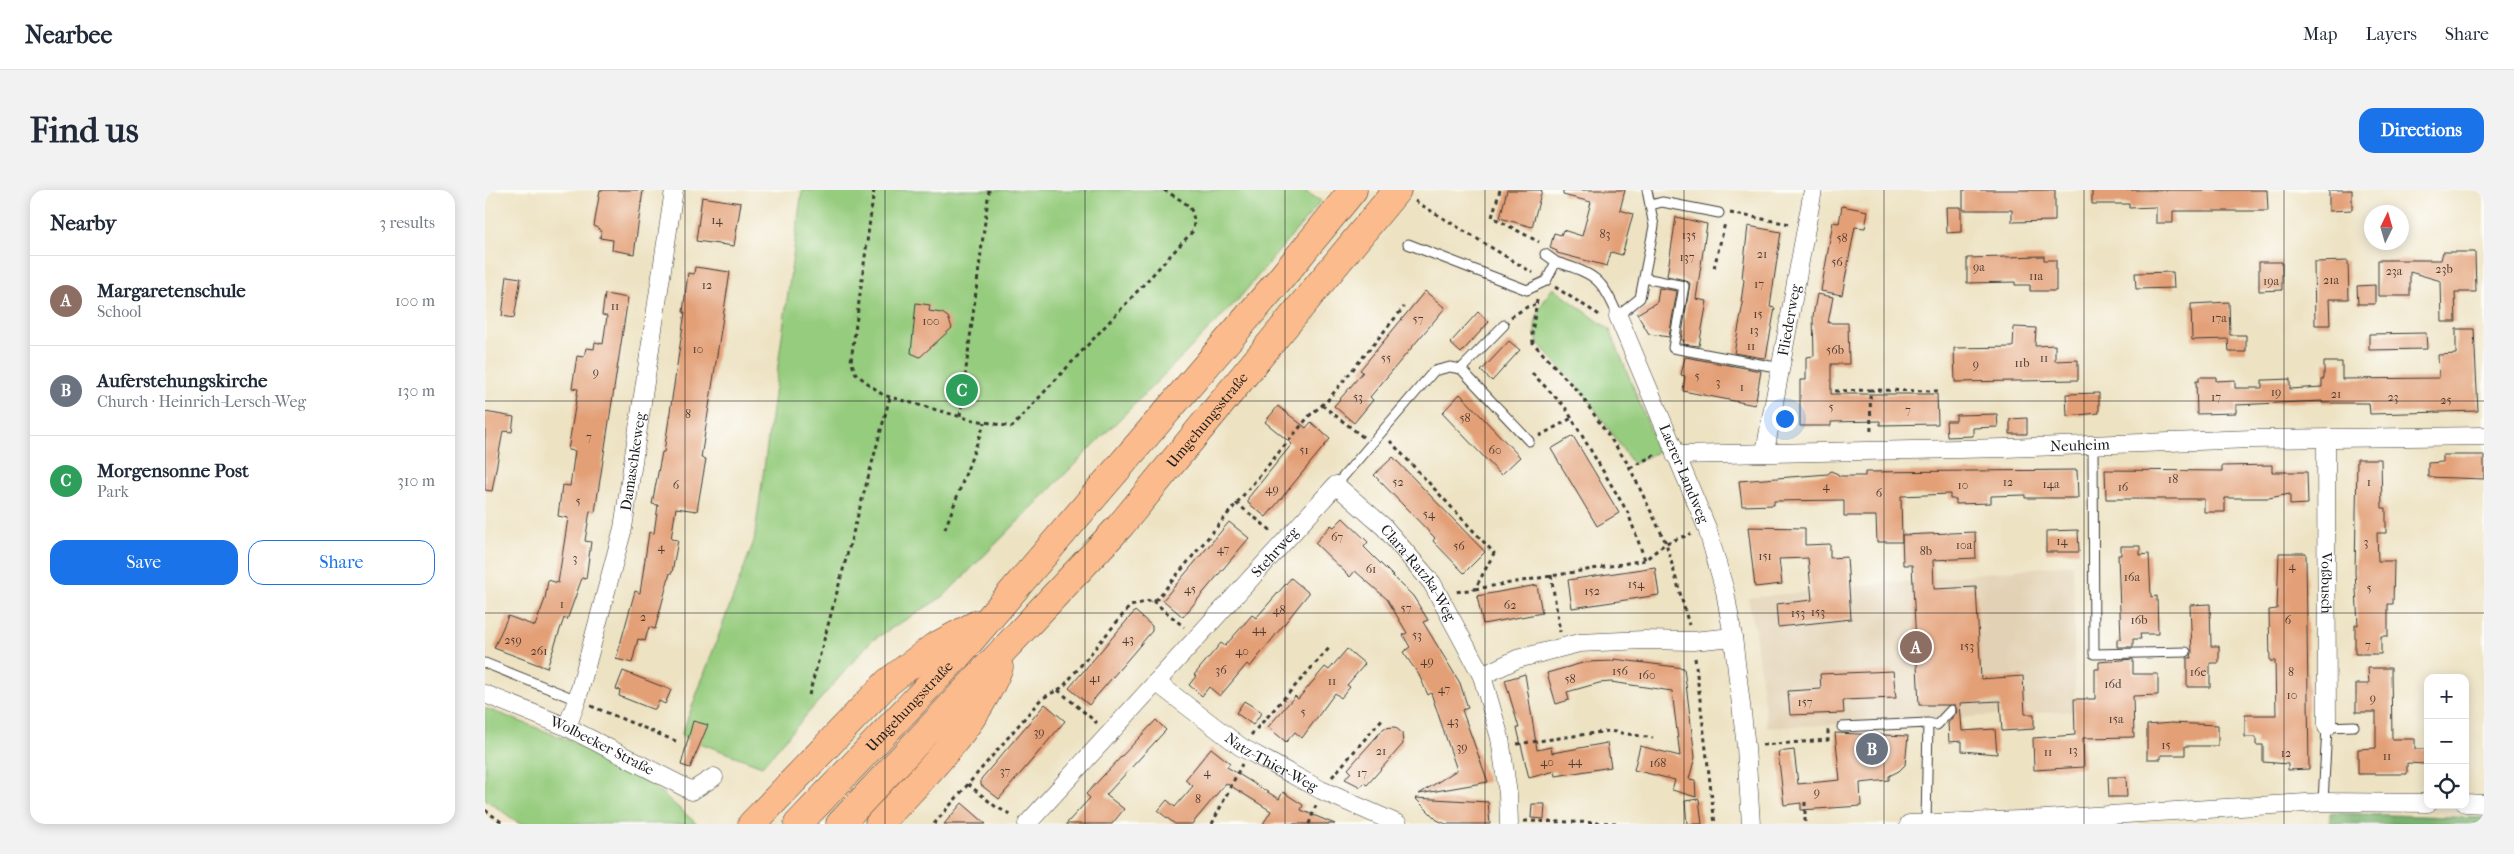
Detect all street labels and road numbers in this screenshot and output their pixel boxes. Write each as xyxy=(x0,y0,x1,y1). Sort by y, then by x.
street label: Fliederweg xyxy=(1774,282,1805,357)
street label: Umgehungsstraße xyxy=(1163,368,1252,472)
street label: Damaschkeweg xyxy=(617,410,649,512)
street label: Laerer Landweg xyxy=(1655,421,1713,527)
street label: Neuheim xyxy=(2050,435,2111,455)
street label: Clara-Ratzka-Weg xyxy=(1377,521,1460,625)
street label: Stehrweg xyxy=(1247,522,1303,581)
street label: Voßbusch xyxy=(2317,551,2336,614)
street label: Umgehungsstraße xyxy=(862,657,957,756)
street label: Wolbecker Straße xyxy=(547,712,658,779)
street label: Natz-Thier-Weg xyxy=(1221,729,1322,796)

